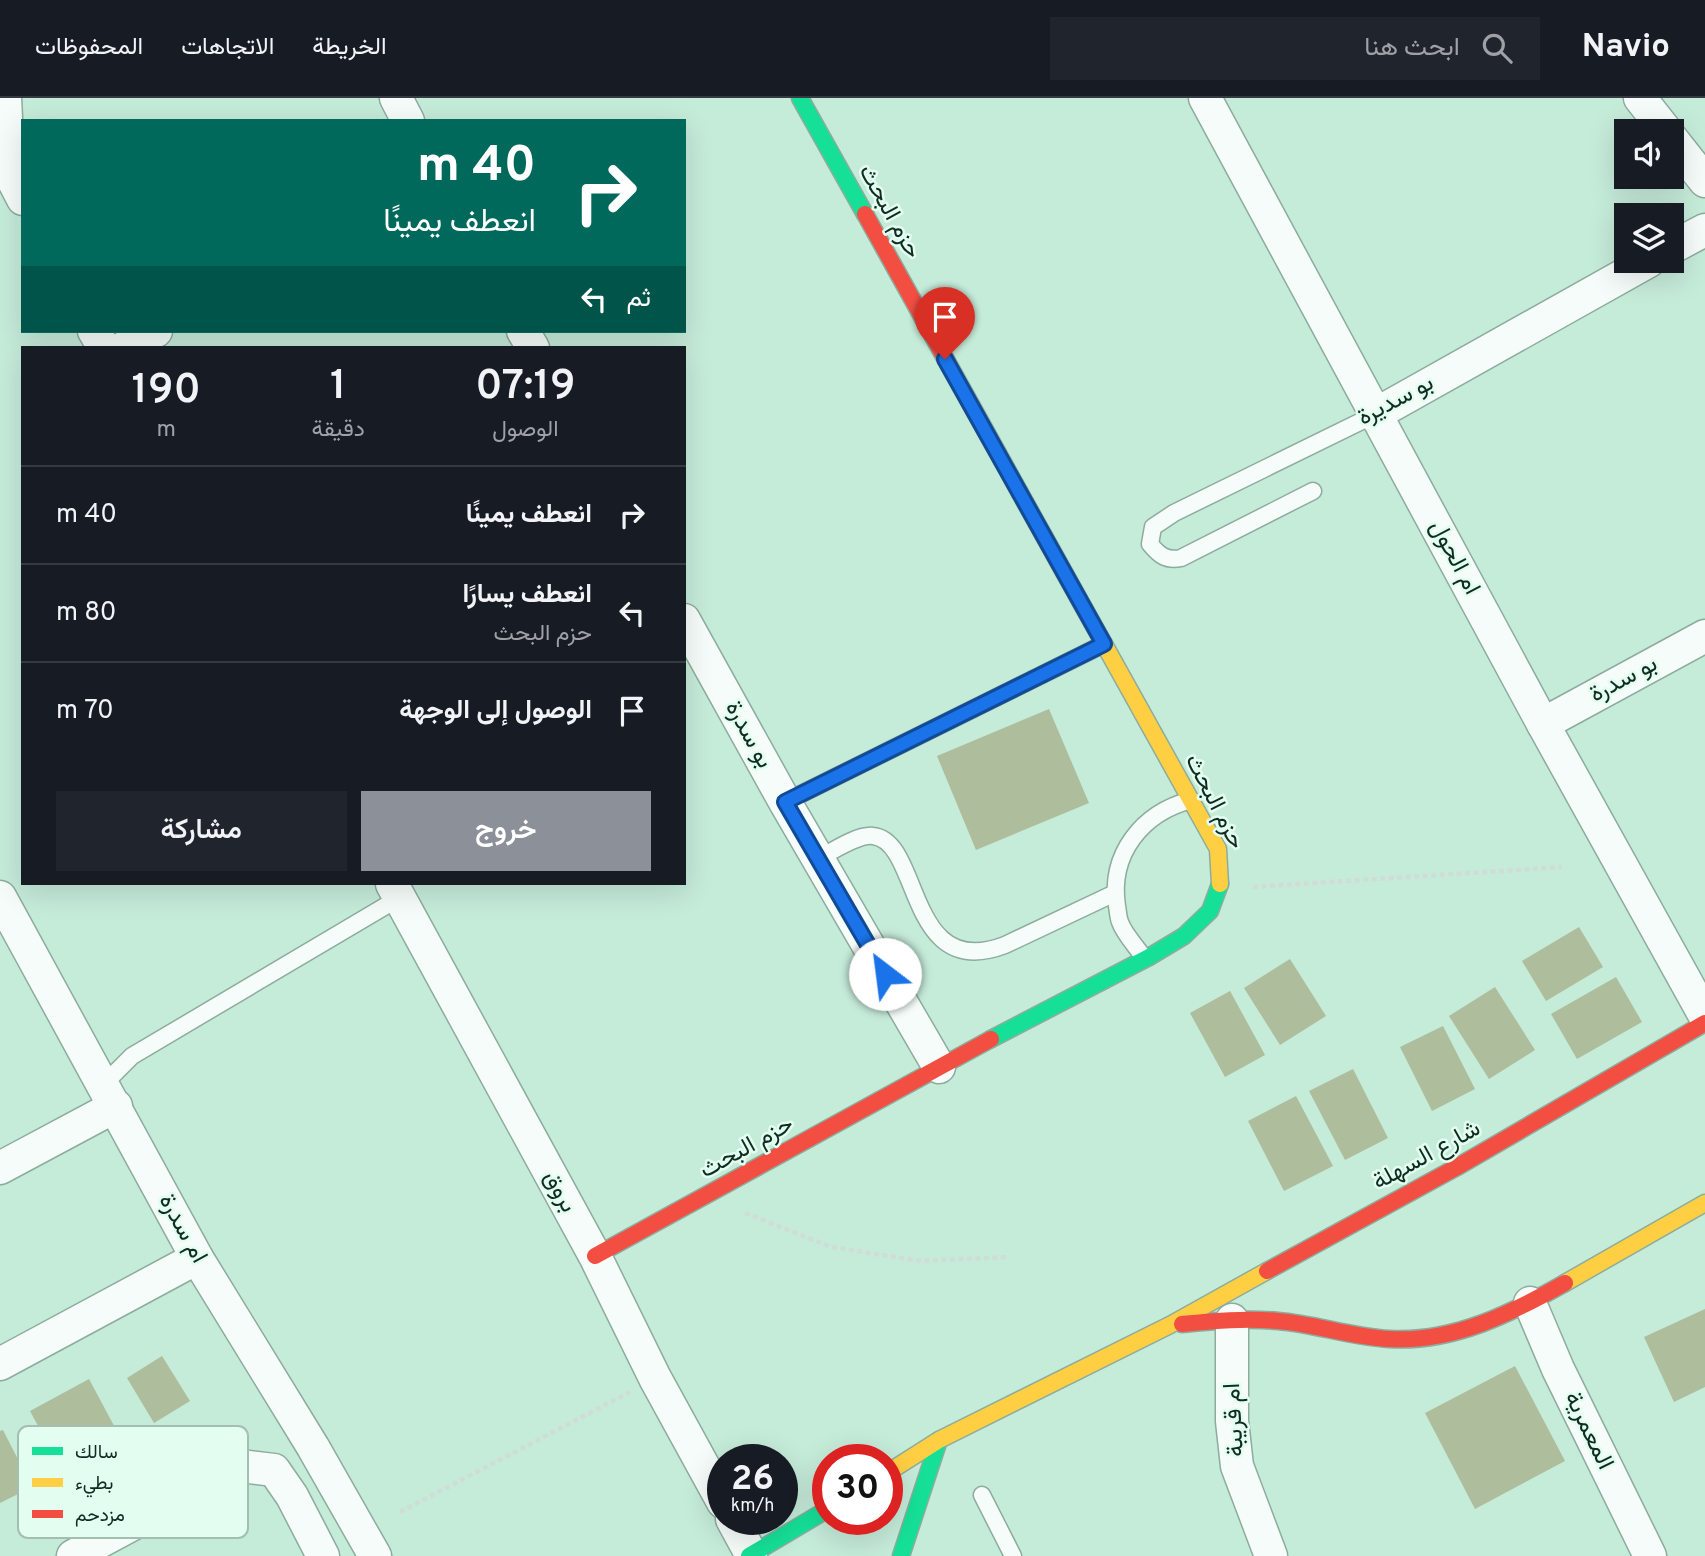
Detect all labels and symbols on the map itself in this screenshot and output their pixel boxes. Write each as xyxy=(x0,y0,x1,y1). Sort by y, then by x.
street label: حزم البحث xyxy=(851,160,927,264)
pin xyxy=(915,287,975,359)
street label: بو سديرة xyxy=(1353,369,1439,433)
street label: ام الحول xyxy=(1422,515,1486,601)
street label: بو سدرة xyxy=(1585,650,1663,710)
street label: بو سدرة xyxy=(717,696,779,774)
street label: حزم البحث xyxy=(1177,749,1251,855)
position arrow xyxy=(848,937,922,1011)
street label: حزم البحث xyxy=(695,1110,799,1186)
street label: شارع السهلة xyxy=(1368,1114,1486,1198)
street label: بروق xyxy=(535,1166,583,1218)
street label: ام سدرة xyxy=(151,1189,213,1269)
street label: ام قريبة xyxy=(1218,1382,1252,1458)
street label: المعمرية xyxy=(1556,1387,1620,1475)
legend xyxy=(18,1426,248,1538)
text: سالك xyxy=(75,1441,118,1465)
speed limit sign: 30 xyxy=(812,1444,903,1535)
text: بطيء xyxy=(75,1472,113,1498)
text: مزدحم xyxy=(75,1504,125,1528)

